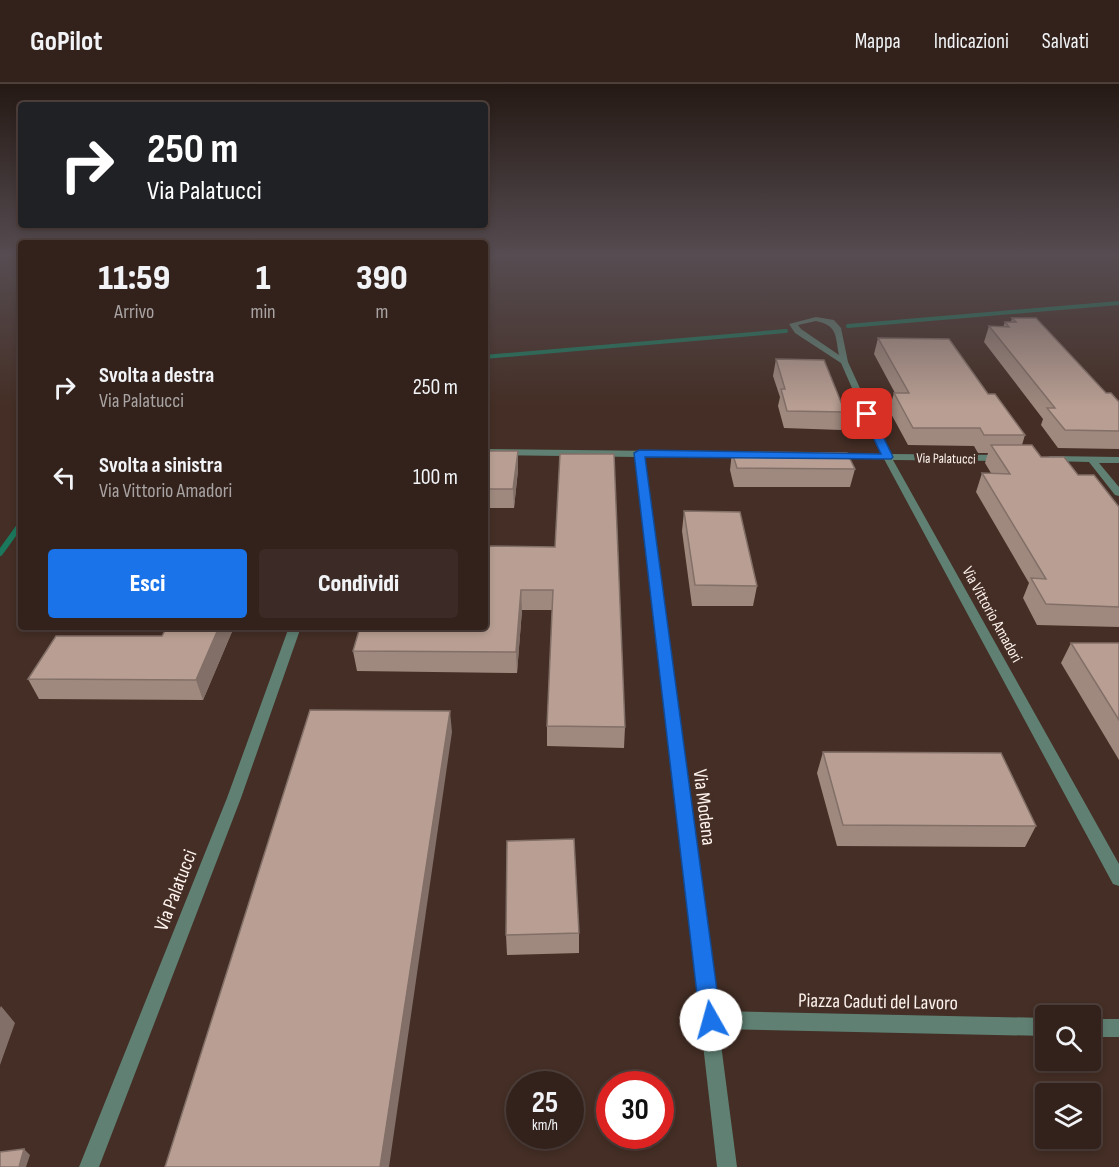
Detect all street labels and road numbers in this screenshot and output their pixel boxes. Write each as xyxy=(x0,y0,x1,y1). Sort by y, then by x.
street label: Via Palatucci xyxy=(916,449,976,468)
street label: Via Vittorio Amadori xyxy=(958,564,1026,666)
street label: Via Modena xyxy=(687,768,721,847)
street label: Via Palatucci xyxy=(149,846,202,934)
street label: Piazza Caduti del Lavoro xyxy=(798,989,958,1015)

